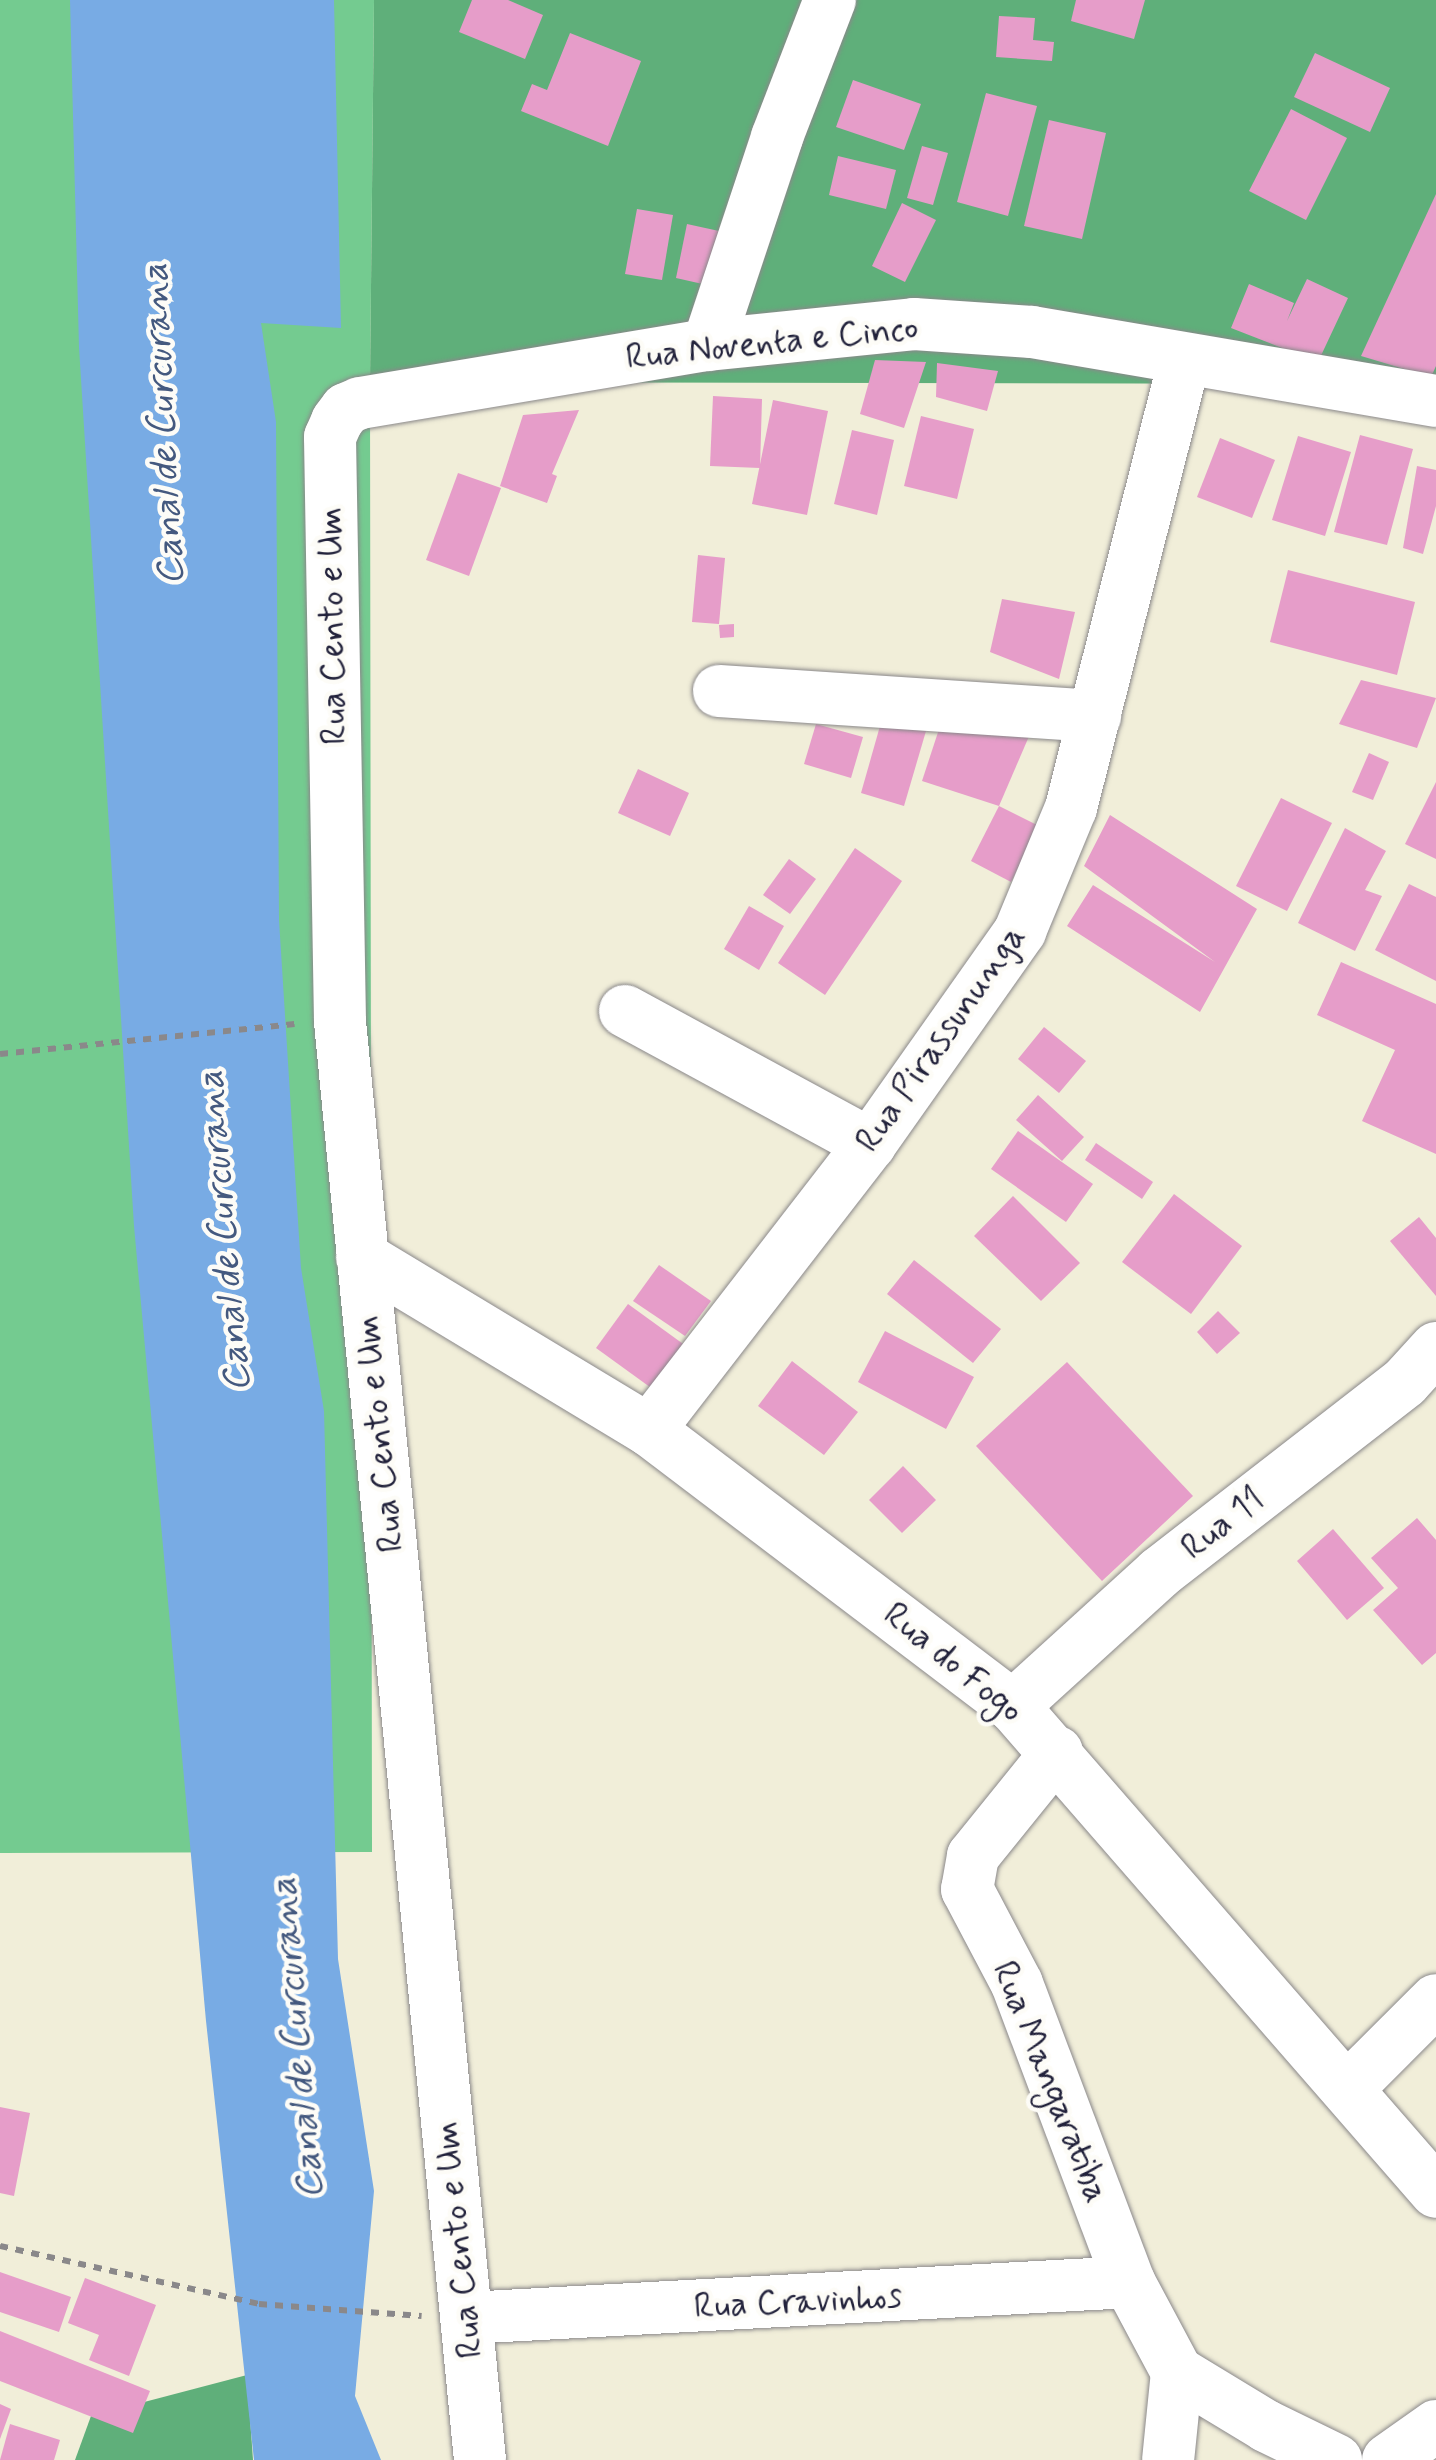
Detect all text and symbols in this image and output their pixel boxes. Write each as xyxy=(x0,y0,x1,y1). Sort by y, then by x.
water label: Canal de Curcurana xyxy=(133,264,195,584)
street label: Rua Noventa e Cinco xyxy=(623,307,921,379)
street label: Rua Cento e Um xyxy=(310,506,356,746)
street label: Rua Pirassununga xyxy=(848,918,1034,1160)
water label: Canal de Curcurana xyxy=(188,1070,262,1392)
street label: Rua Cento e Um xyxy=(347,1312,413,1556)
street label: Rua 11 xyxy=(1173,1479,1273,1569)
street label: Rua do Fogo xyxy=(875,1594,1031,1732)
water label: Canal de Curcurana xyxy=(261,1877,335,2199)
street label: Rua Mangaratiba xyxy=(983,1955,1117,2209)
street label: Rua Cento e Um xyxy=(426,2118,492,2362)
street label: Rua Cravinhos xyxy=(694,2276,902,2328)

